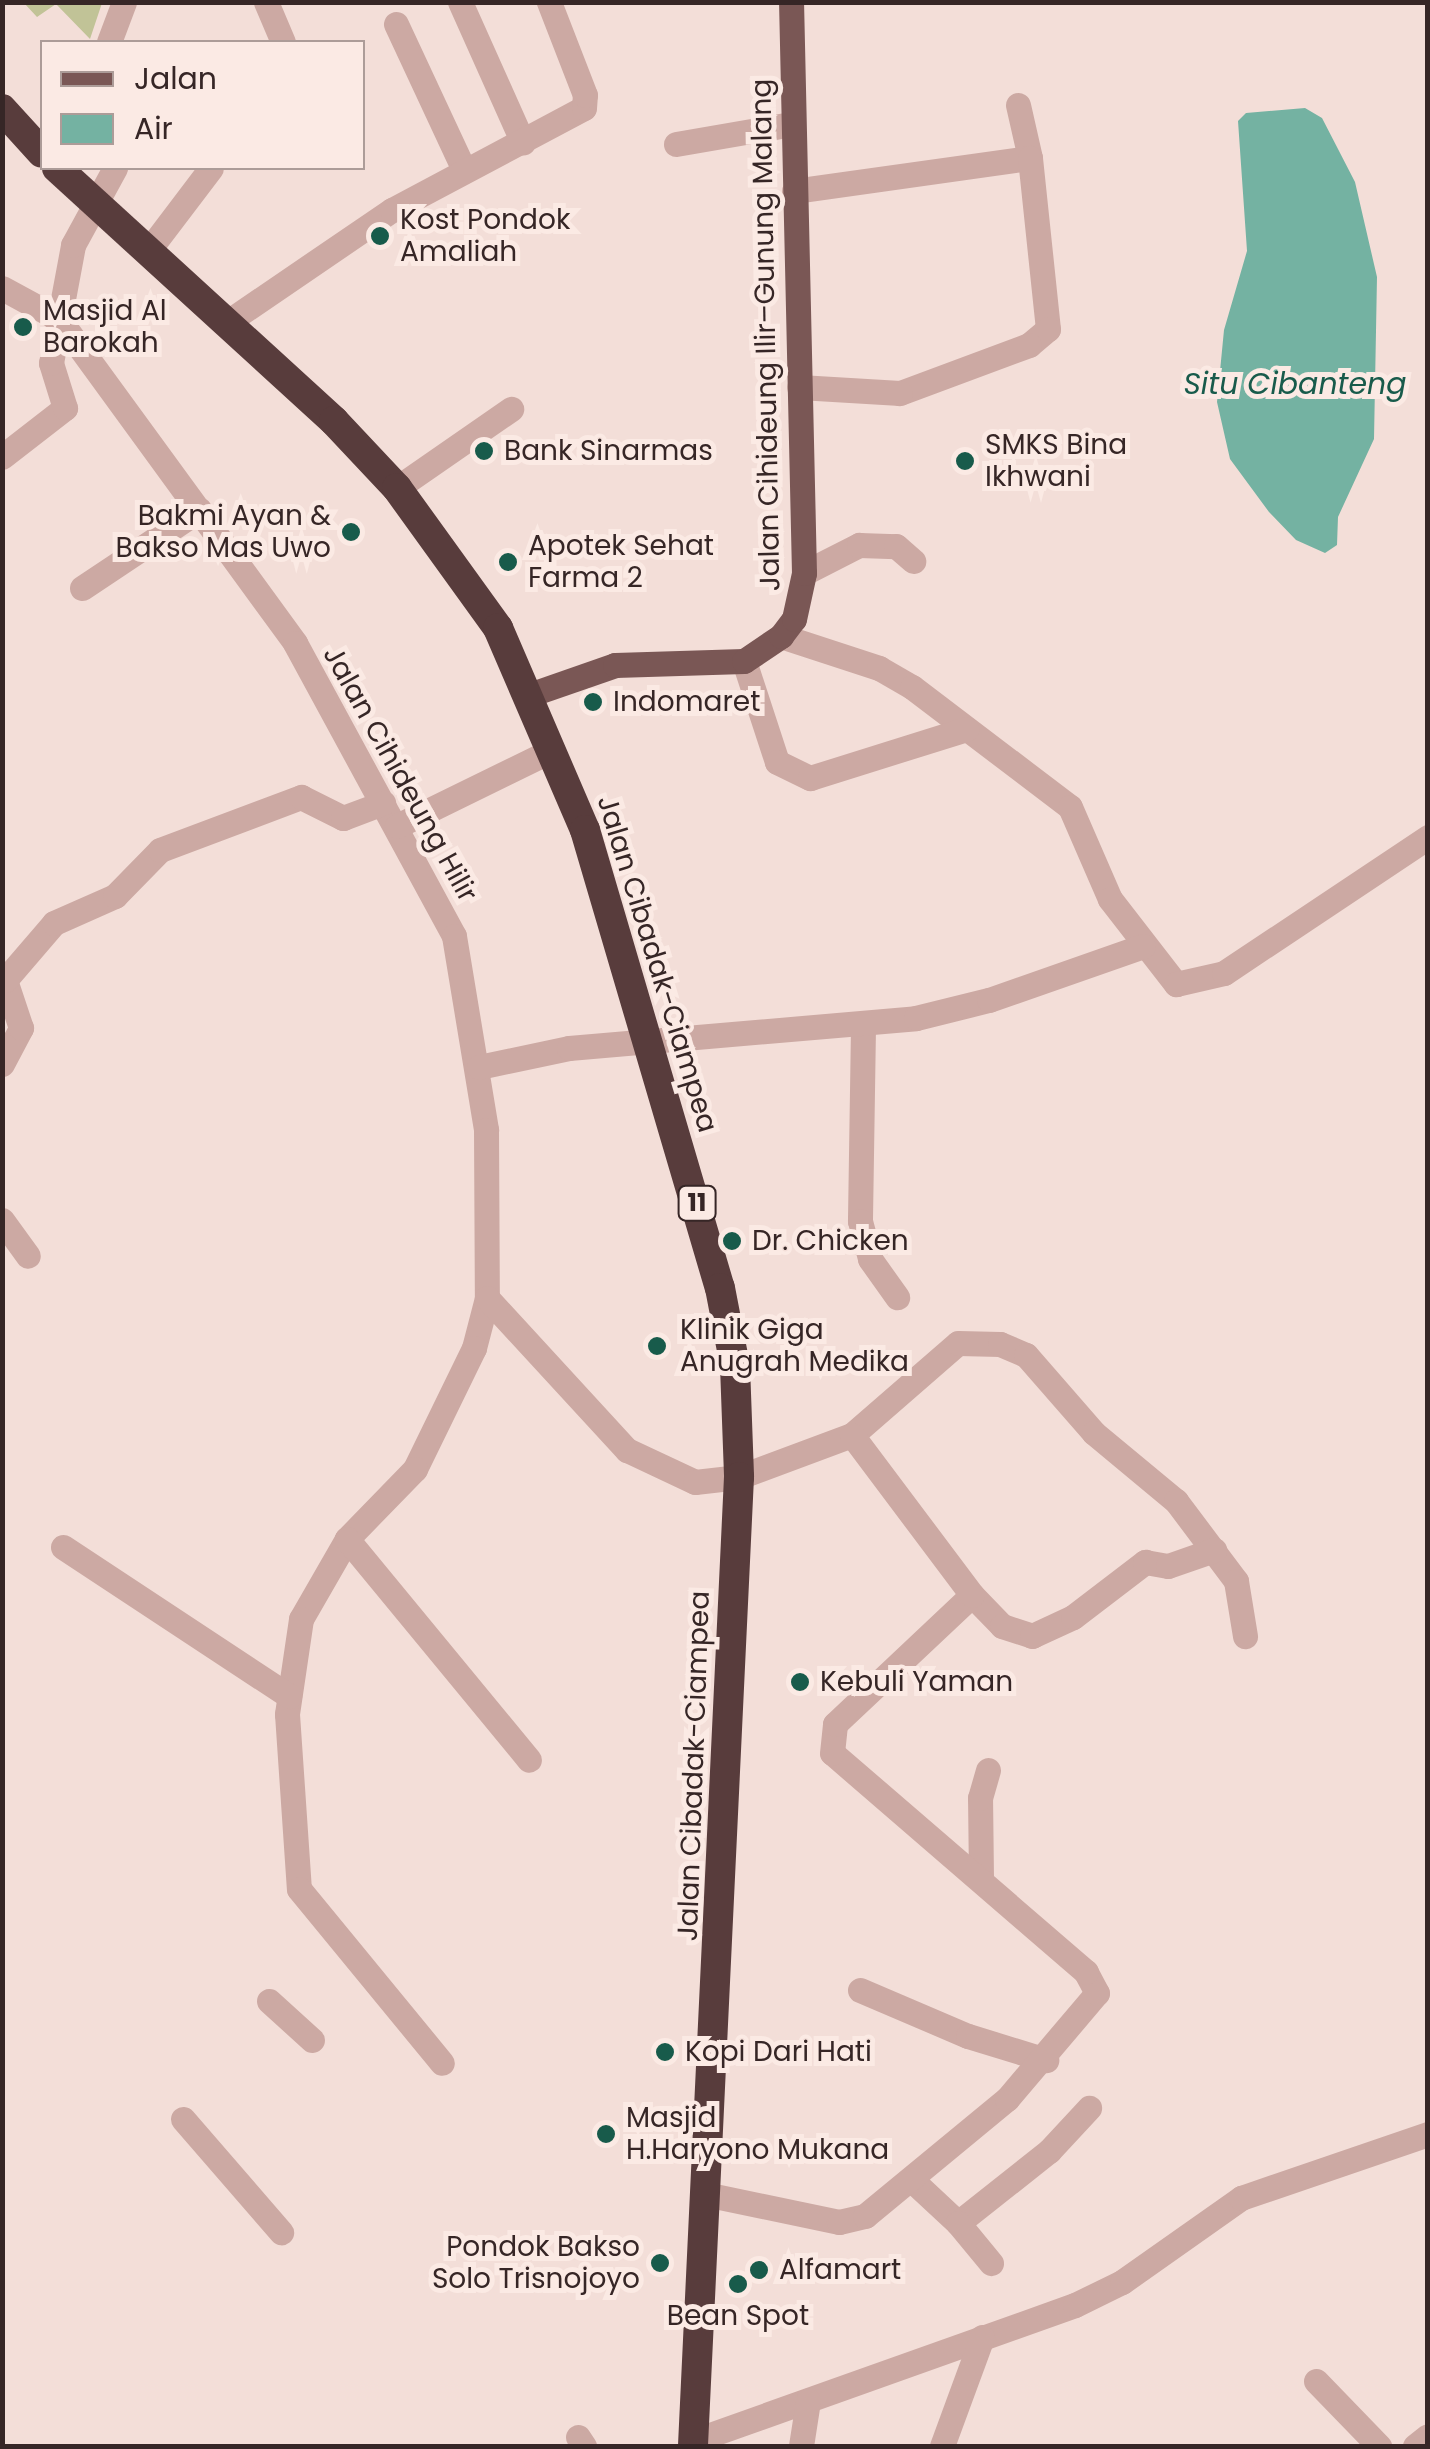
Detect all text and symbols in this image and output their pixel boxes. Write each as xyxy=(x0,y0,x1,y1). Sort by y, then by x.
legend xyxy=(40,40,365,170)
text: Jalan xyxy=(134,57,217,100)
street label: Jalan Cihideung Ilir–Gunung Malang xyxy=(745,79,787,591)
text: Air xyxy=(134,107,173,150)
place label: Kost Pondok Amaliah xyxy=(400,203,570,269)
marker: Kost Pondok Amaliah xyxy=(369,225,391,247)
place label: Masjid Al Barokah xyxy=(43,294,167,360)
marker: Masjid Al Barokah xyxy=(12,316,34,338)
water label: Situ Cibanteng xyxy=(1183,366,1407,402)
place label: SMKS Bina Ikhwani xyxy=(985,428,1127,494)
place label: Bank Sinarmas xyxy=(504,434,713,468)
marker: Bank Sinarmas xyxy=(473,440,495,462)
marker: SMKS Bina Ikhwani xyxy=(954,450,976,472)
place label: Bakmi Ayan & Bakso Mas Uwo xyxy=(116,499,331,565)
marker: Bakmi Ayan & Bakso Mas Uwo xyxy=(340,521,362,543)
place label: Apotek Sehat Farma 2 xyxy=(528,529,714,595)
marker: Apotek Sehat Farma 2 xyxy=(497,551,519,573)
street label: Jalan Cihideung Hilir xyxy=(316,640,484,908)
place label: Indomaret xyxy=(613,685,760,719)
marker: Indomaret xyxy=(582,691,604,713)
street label: Jalan Cibadak-Ciampea xyxy=(590,791,724,1137)
road number: 11 xyxy=(677,1183,717,1223)
place label: Dr. Chicken xyxy=(752,1224,909,1258)
marker: Dr. Chicken xyxy=(721,1230,743,1252)
place label: Klinik Giga Anugrah Medika xyxy=(680,1313,909,1379)
marker: Klinik Giga Anugrah Medika xyxy=(644,1333,670,1359)
street label: Jalan Cibadak-Ciampea xyxy=(671,1590,717,1942)
place label: Kebuli Yaman xyxy=(820,1665,1013,1699)
marker: Kebuli Yaman xyxy=(789,1671,811,1693)
place label: Kopi Dari Hati xyxy=(685,2035,872,2069)
marker: Kopi Dari Hati xyxy=(654,2041,676,2063)
place label: Masjid H.Haryono Mukana xyxy=(626,2101,889,2167)
marker: Masjid H.Haryono Mukana xyxy=(595,2123,617,2145)
place label: Pondok Bakso Solo Trisnojoyo xyxy=(432,2230,640,2296)
marker: Pondok Bakso Solo Trisnojoyo xyxy=(649,2252,671,2274)
place label: Alfamart xyxy=(779,2253,901,2287)
marker: Alfamart xyxy=(748,2259,770,2281)
marker: Bean Spot xyxy=(727,2273,749,2295)
place label: Bean Spot xyxy=(667,2299,809,2333)

